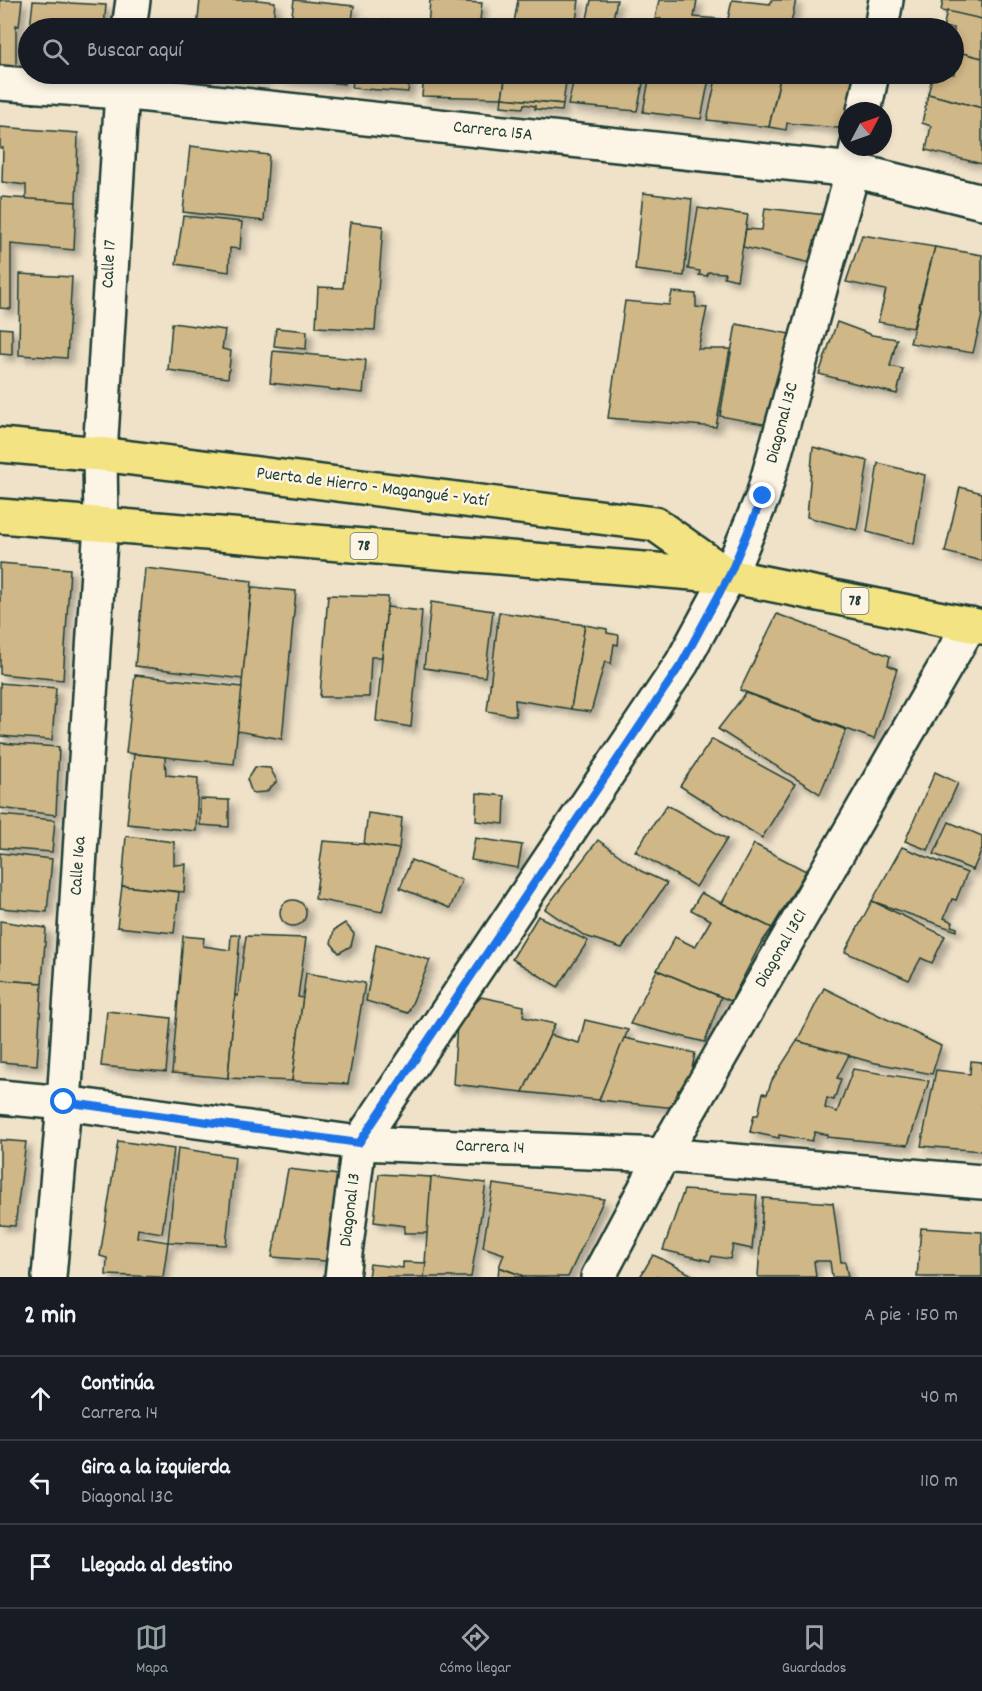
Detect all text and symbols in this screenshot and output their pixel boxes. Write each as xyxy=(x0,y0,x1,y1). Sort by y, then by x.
search box xyxy=(18,18,964,84)
icon: search xyxy=(39,35,72,68)
text: Buscar aquí xyxy=(87,36,182,67)
north arrow xyxy=(838,102,892,156)
street label: Carrera 15A xyxy=(452,115,534,149)
street label: Calle 17 xyxy=(96,239,124,289)
street label: Diagonal 13C xyxy=(760,380,806,466)
street label: Puerta de Hierro - Magangué - Yatí xyxy=(255,461,491,515)
route end xyxy=(749,482,775,508)
road number: 78 xyxy=(350,533,378,559)
road number: 78 xyxy=(842,588,868,614)
street label: Calle 16a xyxy=(64,835,94,896)
street label: Diagonal 13C1 xyxy=(749,905,815,993)
route start xyxy=(50,1088,76,1114)
street label: Carrera 14 xyxy=(455,1134,525,1162)
street label: Diagonal 13 xyxy=(334,1172,368,1248)
text: 2 min xyxy=(24,1298,76,1335)
text: A pie · 150 m xyxy=(864,1302,958,1330)
text: Continúa xyxy=(81,1369,154,1400)
icon: ahead xyxy=(24,1382,57,1415)
text: 40 m xyxy=(920,1384,958,1412)
text: Carrera 14 xyxy=(81,1400,158,1428)
text: Gira a la izquierda xyxy=(81,1453,230,1484)
icon: left xyxy=(24,1466,57,1499)
text: 110 m xyxy=(920,1468,958,1496)
text: Diagonal 13C xyxy=(81,1484,173,1512)
icon: arrive xyxy=(24,1550,57,1583)
text: Llegada al destino xyxy=(81,1551,233,1582)
tab: Mapa xyxy=(135,1621,168,1680)
tab: Cómo llegar xyxy=(439,1621,511,1680)
tab: Guardados xyxy=(782,1621,847,1680)

